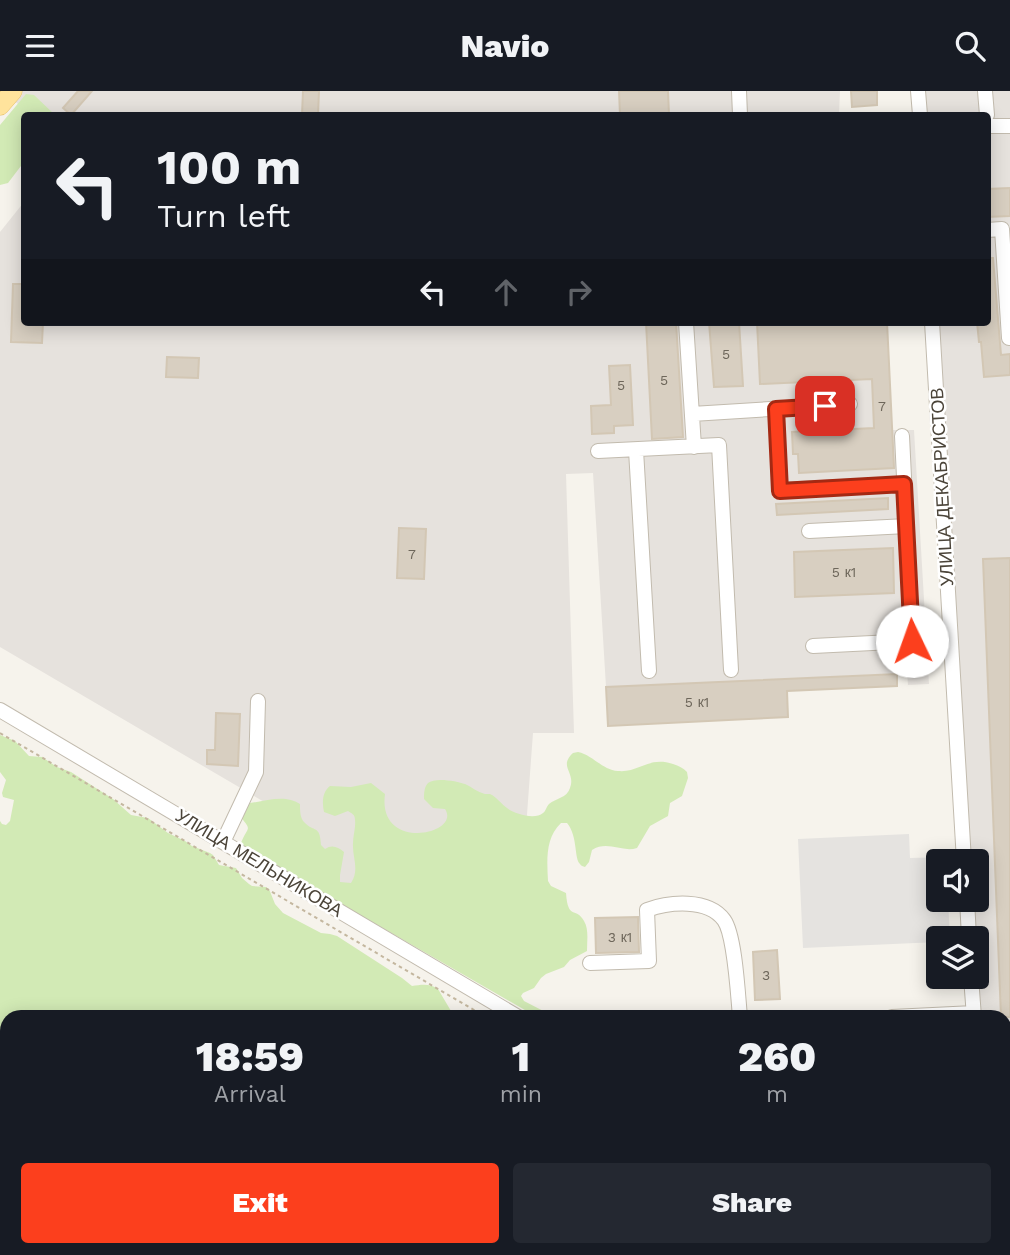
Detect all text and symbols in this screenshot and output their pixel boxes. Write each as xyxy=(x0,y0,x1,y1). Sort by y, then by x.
icon: menu xyxy=(21,27,59,65)
text: Navio xyxy=(461,27,549,65)
icon: search xyxy=(951,27,989,65)
text: 100 m xyxy=(157,138,301,196)
icon: left xyxy=(42,140,133,231)
text: Turn left xyxy=(157,197,290,235)
icon: left xyxy=(414,273,452,311)
icon: ahead xyxy=(487,273,525,311)
icon: right xyxy=(560,273,598,311)
house number: 5 xyxy=(722,346,730,362)
house number: 5 xyxy=(660,372,668,388)
pin xyxy=(795,376,855,436)
house number: 5 xyxy=(617,377,625,393)
icon: arrive xyxy=(806,387,844,425)
street label: УЛИЦА ДЕКАБРИСТОВ xyxy=(926,387,957,587)
house number: 7 xyxy=(878,398,886,414)
house number: 7 xyxy=(408,546,416,562)
house number: 5 к1 xyxy=(832,564,856,580)
position arrow xyxy=(875,604,949,678)
house number: 5 к1 xyxy=(685,694,709,710)
street label: УЛИЦА МЕЛЬНИКОВА xyxy=(172,804,347,921)
map controls xyxy=(926,849,989,989)
button: sound xyxy=(926,849,989,912)
button: layers xyxy=(926,926,989,989)
house number: 3 к1 xyxy=(608,929,632,945)
house number: 3 xyxy=(762,967,770,983)
text: 18:59 xyxy=(196,1032,304,1081)
text: 1 xyxy=(512,1032,530,1081)
text: 260 xyxy=(738,1032,816,1081)
text: Arrival xyxy=(214,1081,286,1108)
text: min xyxy=(500,1081,542,1108)
text: m xyxy=(766,1081,788,1108)
button: Exit xyxy=(21,1163,499,1243)
button: Share xyxy=(513,1163,991,1243)

